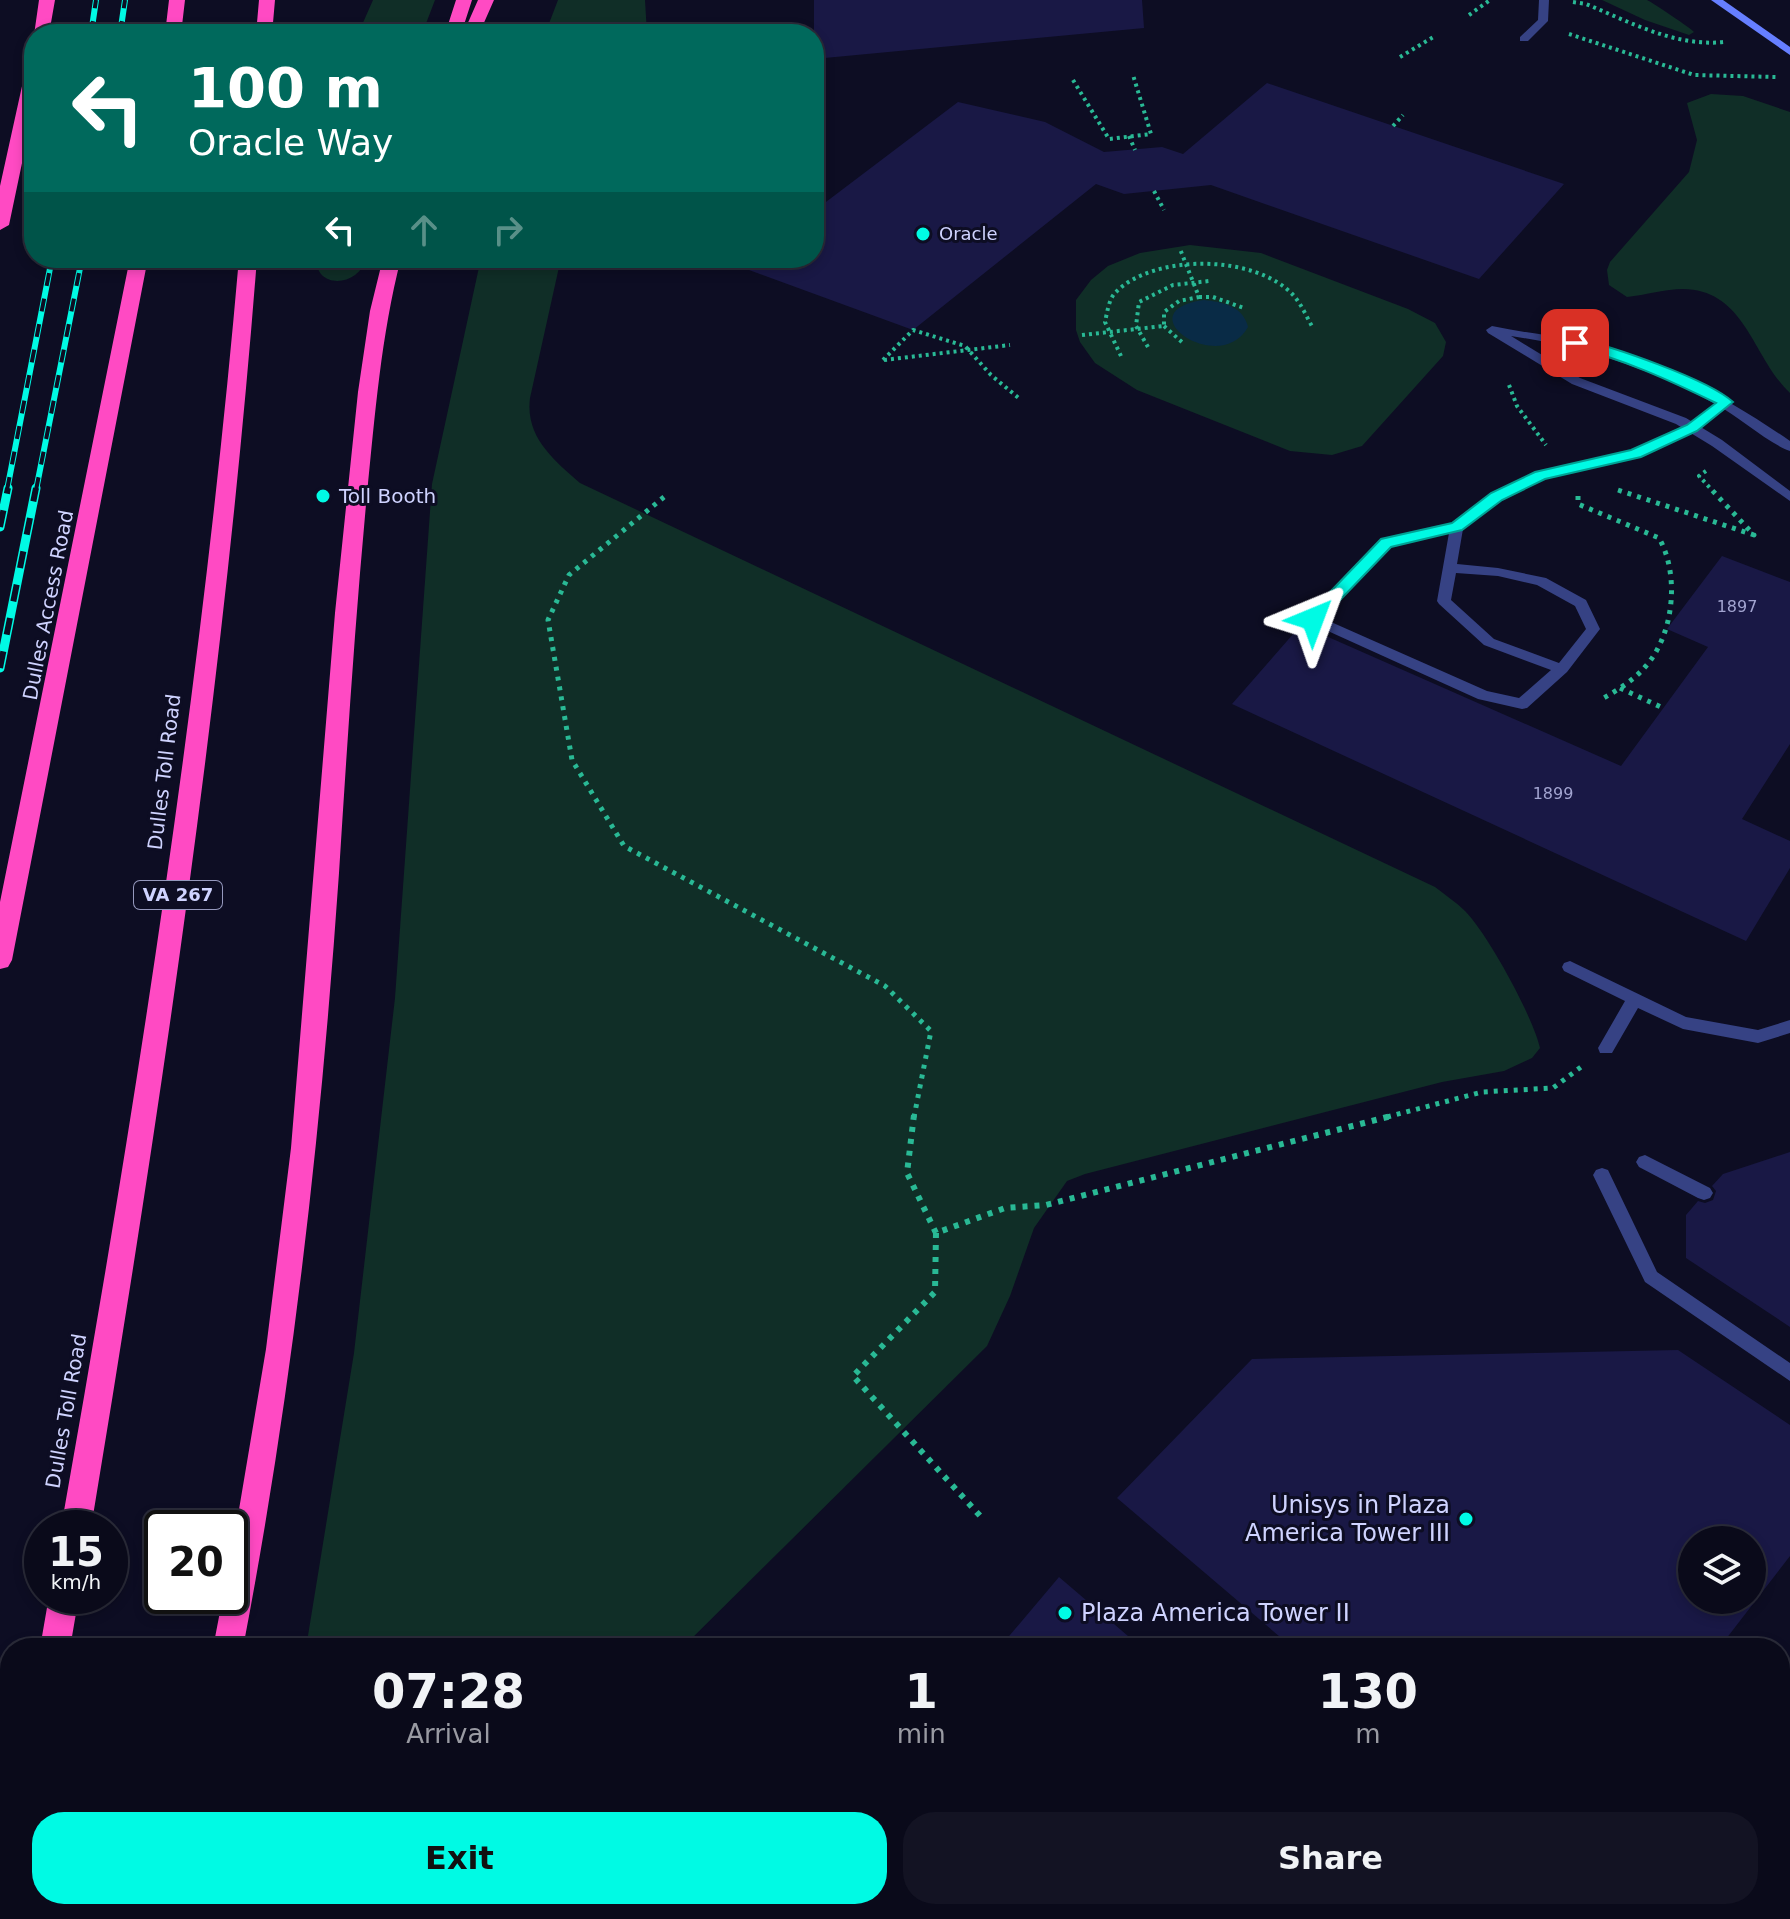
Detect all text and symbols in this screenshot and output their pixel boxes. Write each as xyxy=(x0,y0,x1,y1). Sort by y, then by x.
text: 100 m xyxy=(188,55,383,120)
icon: left xyxy=(56,56,160,160)
text: Oracle Way xyxy=(188,122,393,163)
icon: left xyxy=(318,208,362,252)
icon: ahead xyxy=(402,208,446,252)
icon: right xyxy=(486,208,530,252)
place label: Oracle xyxy=(939,223,998,244)
marker: Oracle xyxy=(914,225,932,243)
pin xyxy=(1541,309,1609,377)
icon: arrive xyxy=(1553,321,1597,365)
place label: Toll Booth xyxy=(338,484,436,508)
marker: Toll Booth xyxy=(314,487,332,505)
street label: Dulles Access Road xyxy=(18,508,78,702)
position arrow xyxy=(1271,577,1355,661)
house number: 1897 xyxy=(1717,597,1757,616)
street label: Dulles Toll Road xyxy=(143,693,185,851)
house number: 1899 xyxy=(1533,784,1573,803)
road number: VA 267 xyxy=(134,881,222,909)
street label: Dulles Toll Road xyxy=(41,1332,91,1490)
place label: Unisys in Plaza America Tower III xyxy=(1245,1491,1450,1547)
speed limit sign: 20 xyxy=(144,1510,248,1614)
marker: Unisys in Plaza America Tower III xyxy=(1457,1510,1475,1528)
map controls xyxy=(1678,1526,1766,1614)
button: layers xyxy=(1678,1526,1766,1614)
text: 15 xyxy=(48,1529,104,1575)
text: km/h xyxy=(51,1570,101,1594)
place label: Plaza America Tower II xyxy=(1081,1599,1350,1627)
marker: Plaza America Tower II xyxy=(1056,1604,1074,1622)
text: 07:28 xyxy=(372,1663,525,1719)
text: 1 xyxy=(905,1663,938,1719)
text: 130 xyxy=(1318,1663,1418,1719)
text: Arrival xyxy=(406,1719,491,1749)
text: min xyxy=(897,1719,946,1749)
text: m xyxy=(1355,1719,1381,1749)
button: Exit xyxy=(32,1812,887,1904)
button: Share xyxy=(903,1812,1758,1904)

